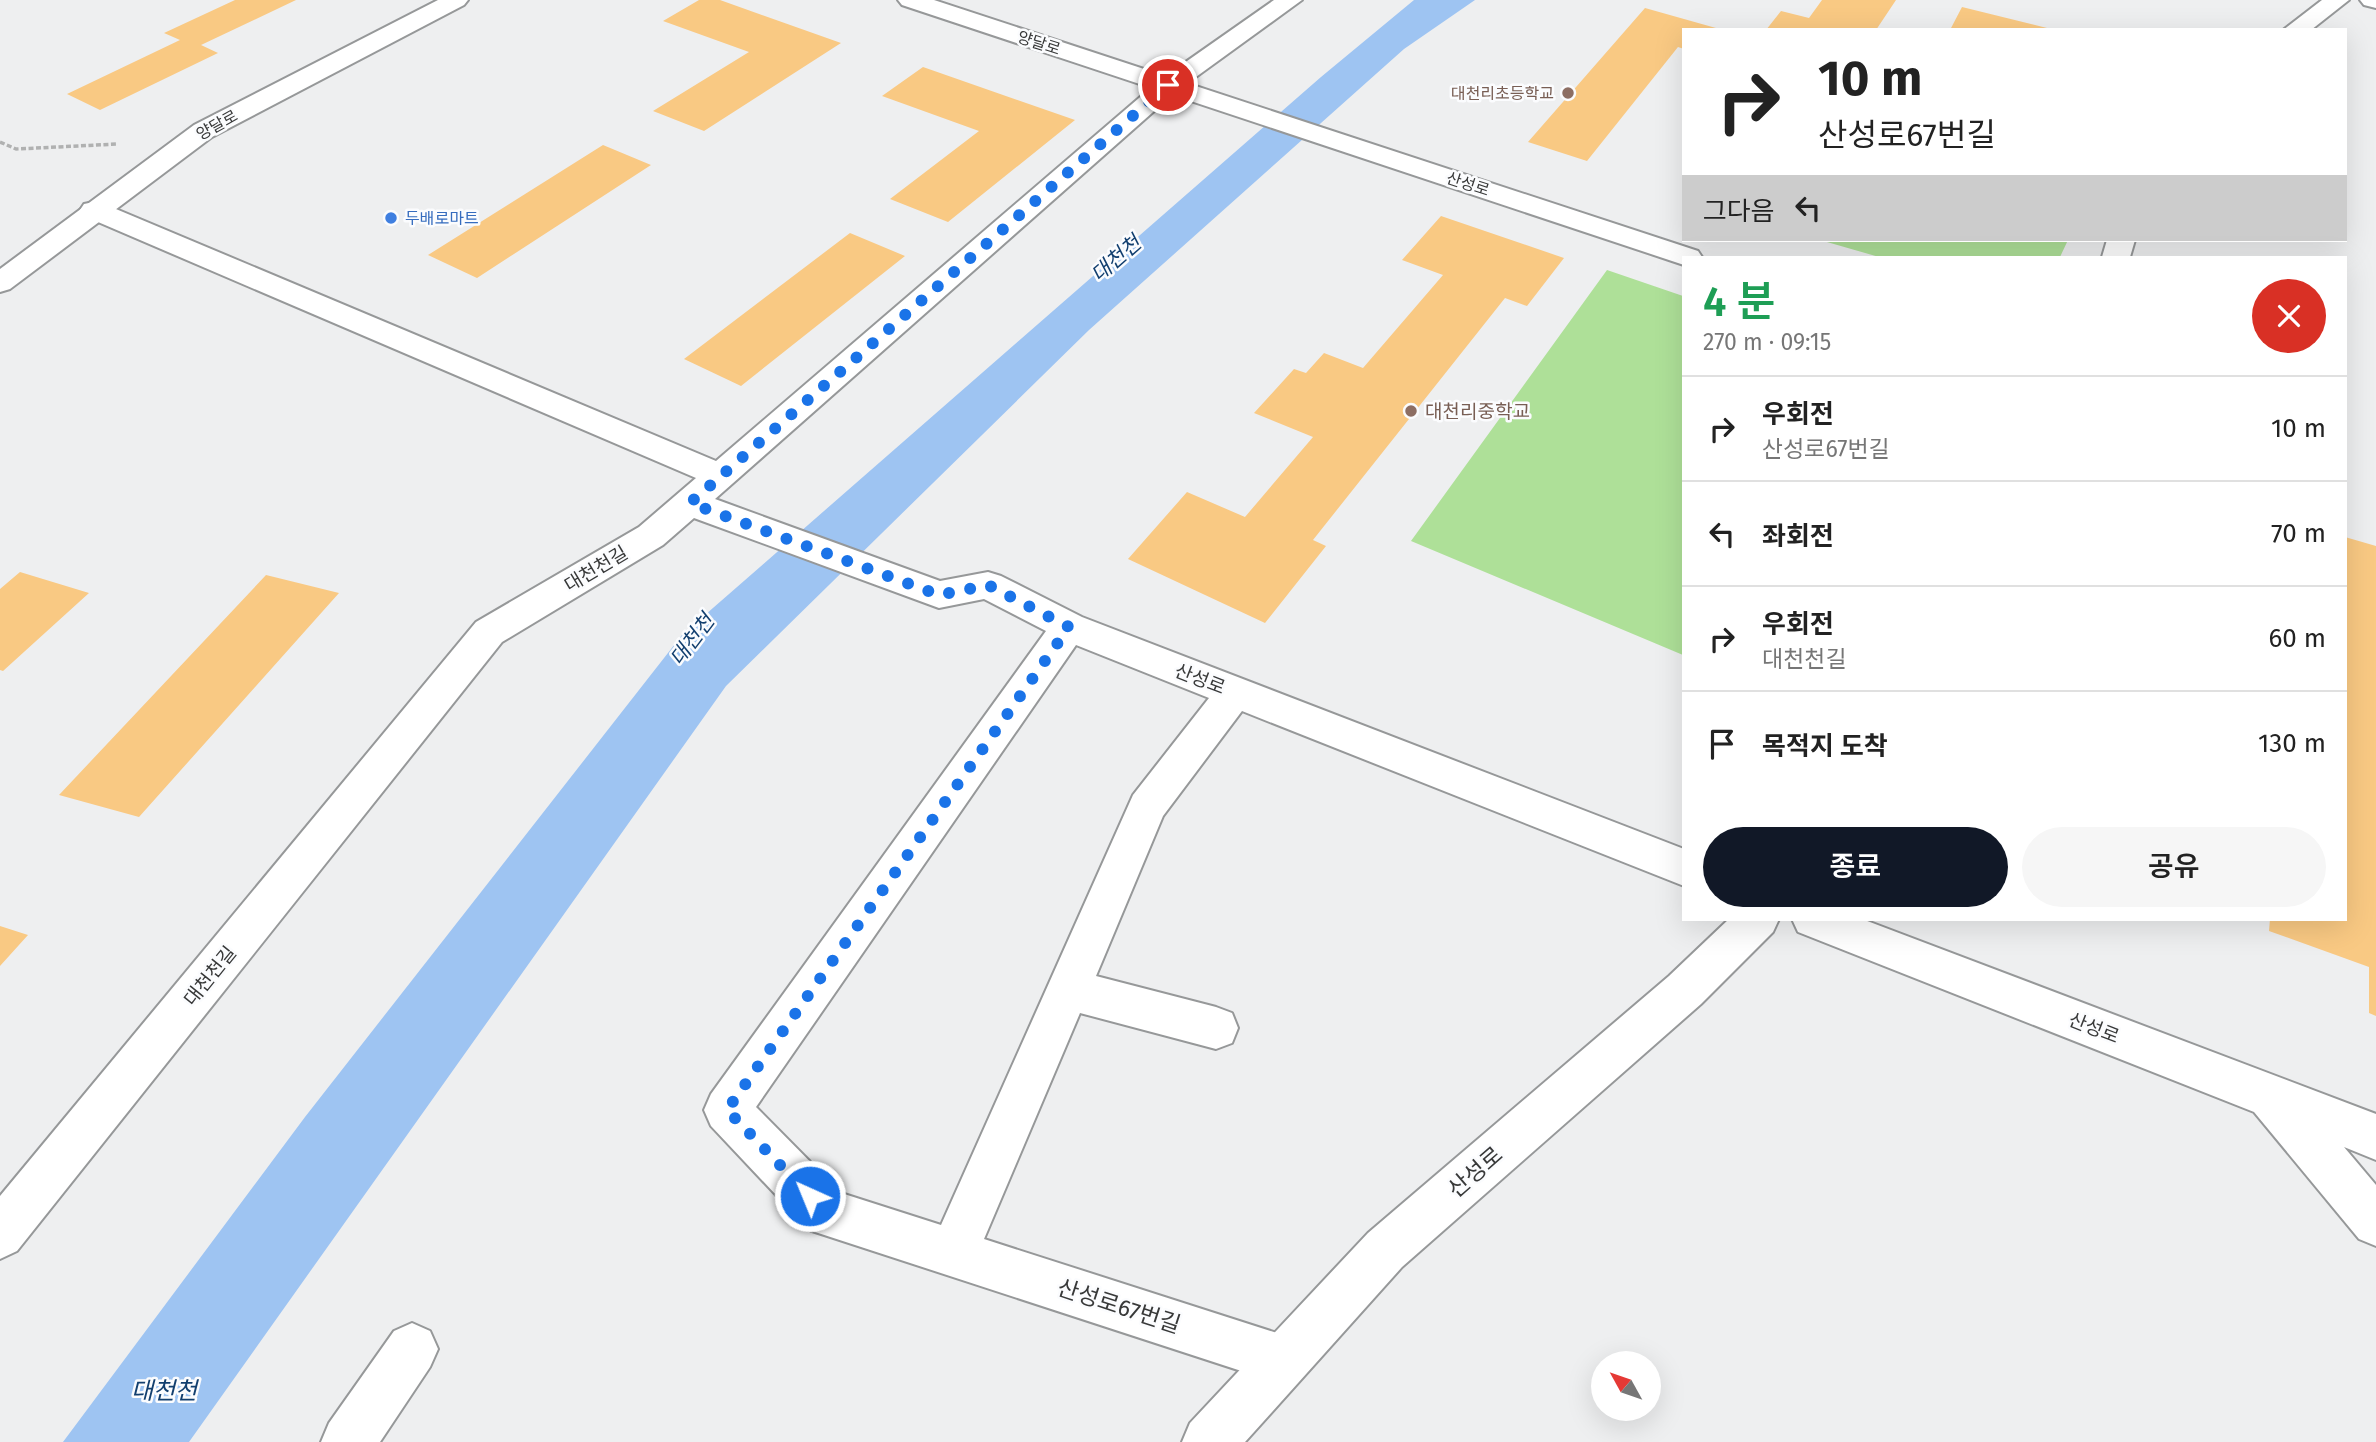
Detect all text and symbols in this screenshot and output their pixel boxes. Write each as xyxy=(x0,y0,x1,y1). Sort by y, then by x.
street label: 양달로 xyxy=(1015,27,1063,59)
text: 10 m xyxy=(1818,49,1922,108)
pin xyxy=(1138,55,1198,115)
icon: right xyxy=(1703,56,1794,147)
icon: arrive xyxy=(1149,66,1187,104)
place label: 대천리초등학교 xyxy=(1451,84,1554,103)
marker: 대천리초등학교 xyxy=(1560,85,1576,101)
street label: 양달로 xyxy=(193,106,241,144)
text: 산성로67번길 xyxy=(1818,116,1996,154)
street label: 산성로 xyxy=(1444,168,1492,200)
icon: left xyxy=(1789,189,1827,227)
text: 그다음 xyxy=(1703,196,1775,227)
place label: 두배로마트 xyxy=(405,209,479,228)
marker: 두배로마트 xyxy=(383,210,399,226)
water label: 대천천 xyxy=(1086,228,1148,288)
text: 4 분 xyxy=(1703,277,1775,327)
button: close xyxy=(2252,279,2326,353)
text: 270 m · 09:15 xyxy=(1703,328,1831,356)
text: 우회전 xyxy=(1762,399,1834,430)
place label: 대천리중학교 xyxy=(1425,400,1530,423)
marker: 대천리중학교 xyxy=(1403,403,1419,419)
icon: right xyxy=(1703,410,1741,448)
text: 10 m xyxy=(2271,413,2326,444)
text: 산성로67번길 xyxy=(1762,435,1890,463)
icon: left xyxy=(1703,515,1741,553)
text: 70 m xyxy=(2271,518,2326,549)
text: 좌회전 xyxy=(1762,521,1834,552)
street label: 대천천길 xyxy=(560,541,632,597)
water label: 대천천 xyxy=(664,607,721,671)
text: 우회전 xyxy=(1762,609,1834,640)
icon: right xyxy=(1703,620,1741,658)
text: 60 m xyxy=(2268,623,2326,654)
text: 대천천길 xyxy=(1762,645,1847,673)
street label: 산성로 xyxy=(1171,659,1229,699)
icon: arrive xyxy=(1703,725,1741,763)
text: 130 m xyxy=(2258,728,2326,759)
text: 목적지 도착 xyxy=(1762,731,1888,762)
button: 종료 xyxy=(1703,827,2008,907)
button: 공유 xyxy=(2022,827,2326,907)
street label: 대천천길 xyxy=(179,942,241,1010)
street label: 산성로 xyxy=(2065,1008,2123,1048)
street label: 산성로 xyxy=(1442,1141,1508,1203)
position arrow xyxy=(773,1159,847,1233)
street label: 산성로67번길 xyxy=(1054,1273,1184,1339)
north arrow xyxy=(1591,1351,1661,1421)
map controls xyxy=(1591,1351,1661,1421)
water label: 대천천 xyxy=(131,1377,200,1405)

